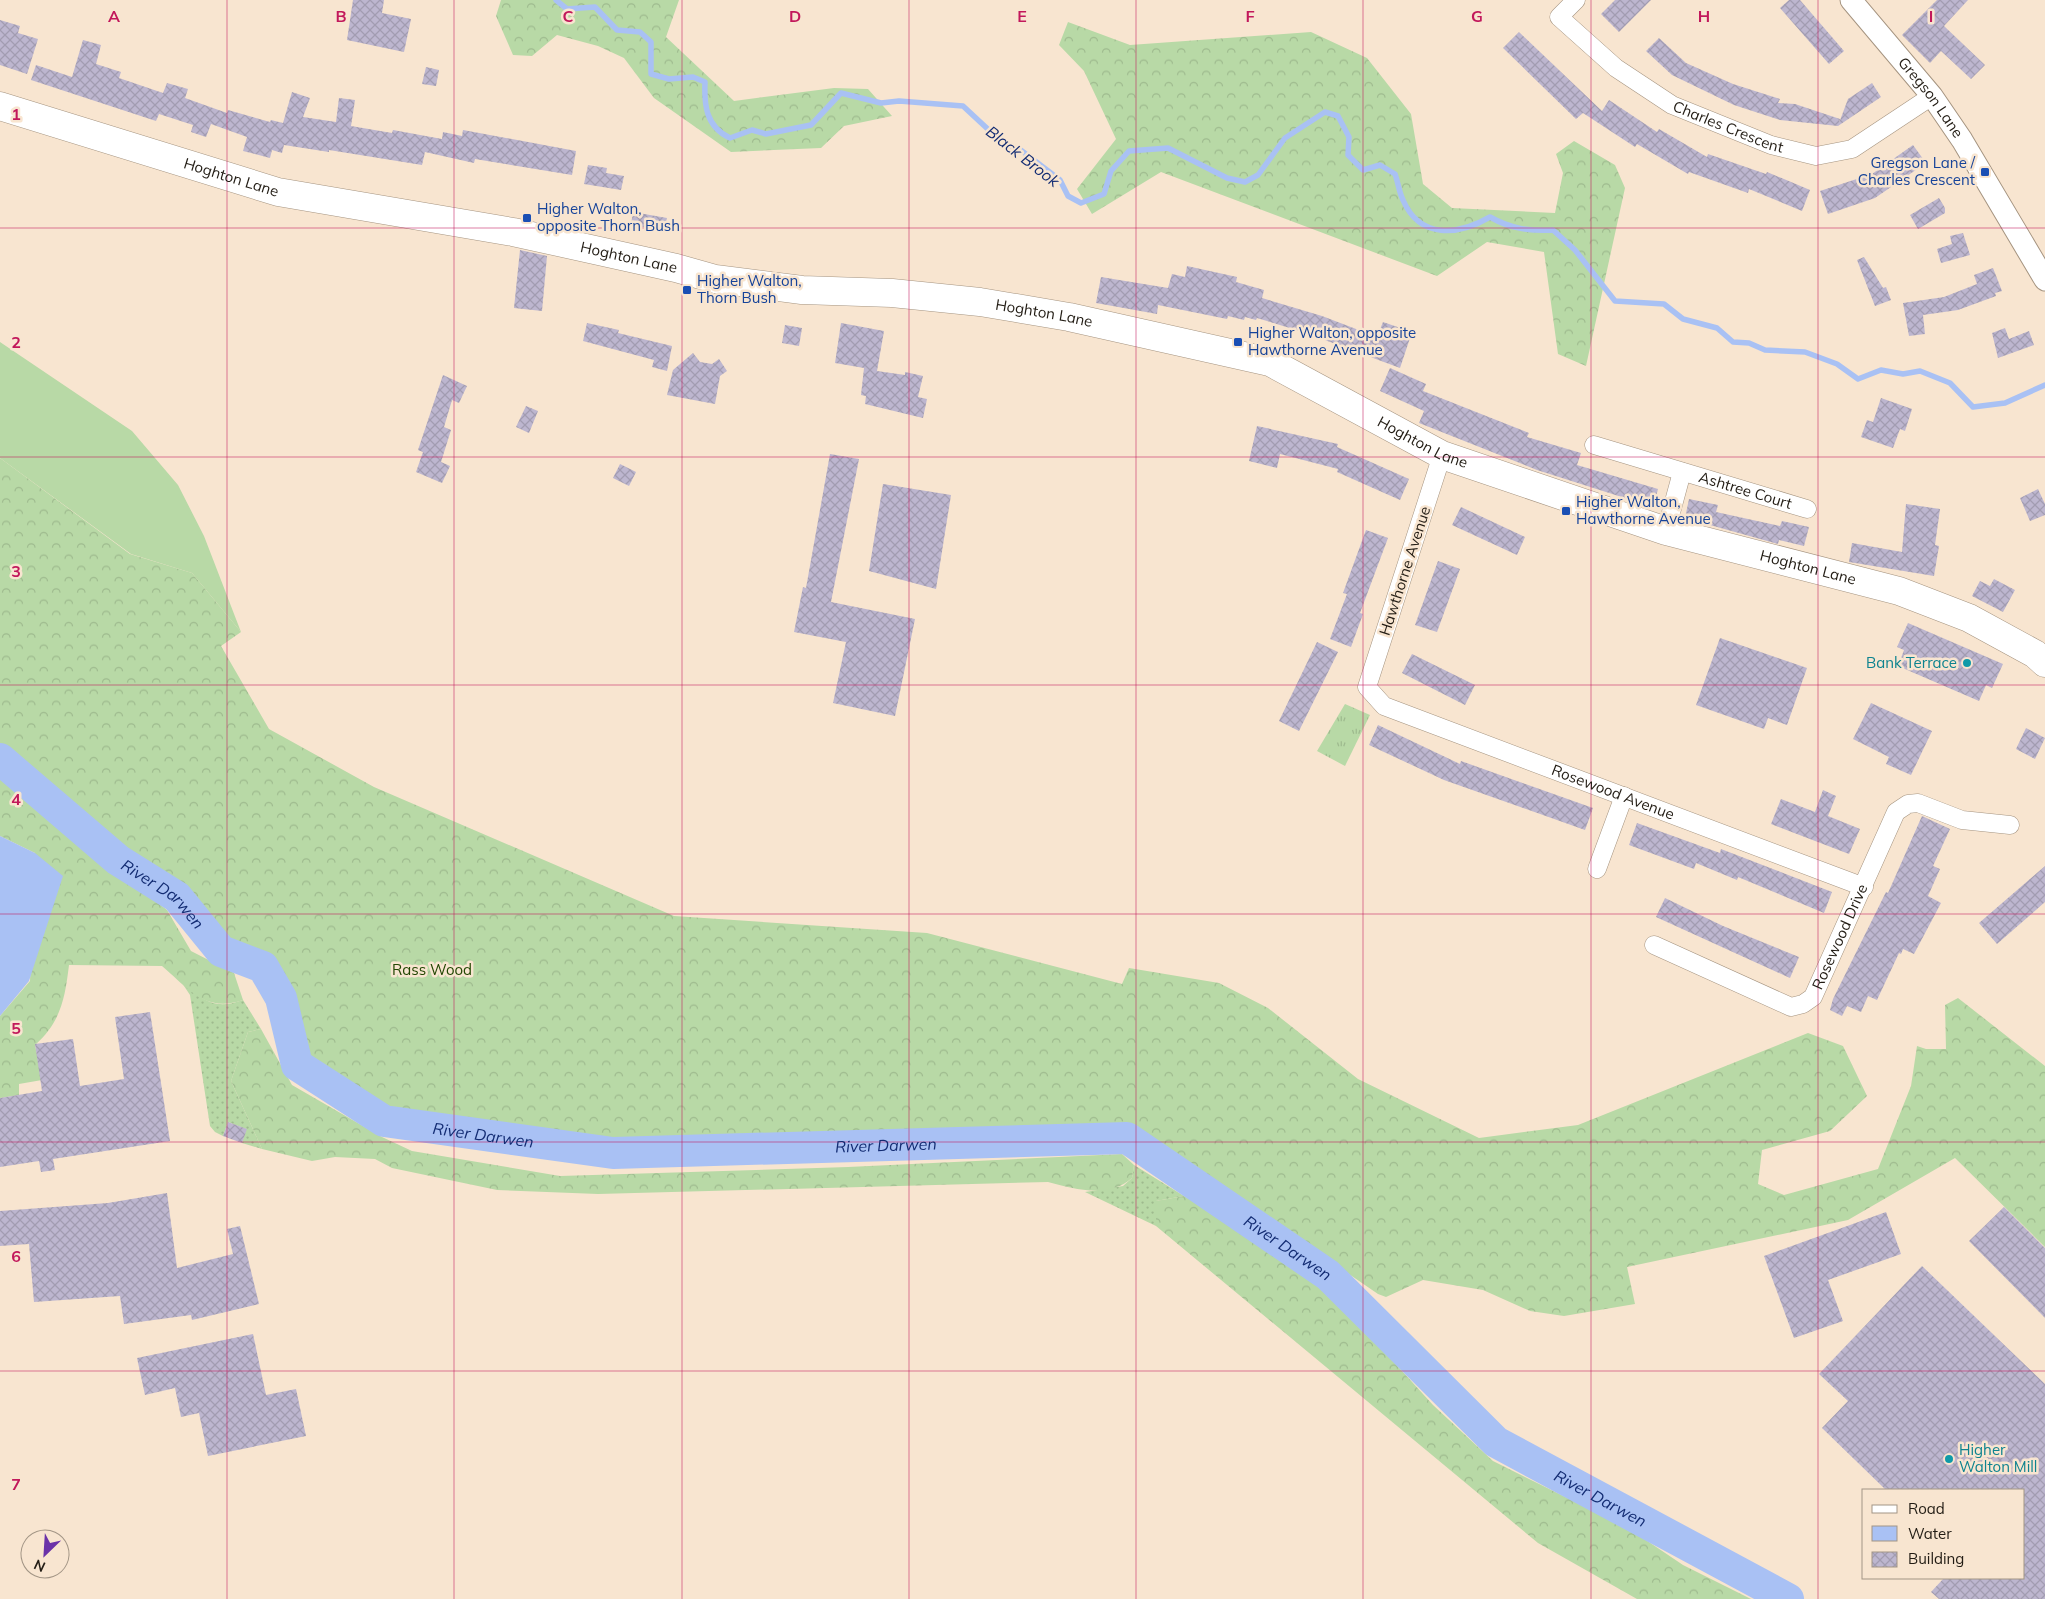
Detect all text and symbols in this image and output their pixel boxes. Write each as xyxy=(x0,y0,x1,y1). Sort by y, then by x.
text: A xyxy=(108,6,120,26)
text: B xyxy=(335,6,347,26)
text: C xyxy=(563,6,574,26)
text: D xyxy=(789,6,801,26)
text: E xyxy=(1017,6,1027,26)
text: F xyxy=(1245,6,1255,26)
text: G xyxy=(1471,6,1483,26)
text: H xyxy=(1698,6,1710,26)
text: I xyxy=(1929,6,1933,26)
street label: Gregson Lane xyxy=(1894,53,1968,141)
street label: Charles Crescent xyxy=(1670,96,1785,157)
text: 1 xyxy=(11,104,21,124)
water label: Black Brook xyxy=(982,121,1064,191)
street label: Hoghton Lane xyxy=(181,153,281,201)
place label: Gregson Lane / Charles Crescent xyxy=(1858,153,1976,189)
marker: Gregson Lane / Charles Crescent xyxy=(1979,166,1991,178)
place label: Higher Walton, opposite Thorn Bush xyxy=(537,199,680,235)
marker: Higher Walton, opposite Thorn Bush xyxy=(521,212,533,224)
street label: Hoghton Lane xyxy=(579,237,679,277)
place label: Higher Walton, Thorn Bush xyxy=(697,271,802,307)
marker: Higher Walton, Thorn Bush xyxy=(681,284,693,296)
street label: Hoghton Lane xyxy=(994,295,1095,331)
place label: Higher Walton, opposite Hawthorne Avenue xyxy=(1248,323,1416,359)
text: 2 xyxy=(11,332,21,352)
marker: Higher Walton, opposite Hawthorne Avenue xyxy=(1232,336,1244,348)
street label: Hoghton Lane xyxy=(1374,412,1470,472)
street label: Ashtree Court xyxy=(1697,467,1794,513)
place label: Higher Walton, Hawthorne Avenue xyxy=(1576,492,1711,528)
street label: Hawthorne Avenue xyxy=(1375,504,1434,638)
marker: Higher Walton, Hawthorne Avenue xyxy=(1560,505,1572,517)
street label: Hoghton Lane xyxy=(1758,546,1858,589)
text: 3 xyxy=(11,561,21,581)
place label: Bank Terrace xyxy=(1866,653,1957,672)
marker: Bank Terrace xyxy=(1961,657,1973,669)
street label: Rosewood Avenue xyxy=(1549,760,1677,824)
text: 4 xyxy=(11,789,21,809)
water label: River Darwen xyxy=(118,855,209,933)
street label: Rosewood Drive xyxy=(1808,881,1872,992)
park label: Rass Wood xyxy=(392,960,472,979)
text: 5 xyxy=(11,1018,21,1038)
water label: River Darwen xyxy=(431,1118,535,1152)
water label: River Darwen xyxy=(835,1134,937,1157)
water label: River Darwen xyxy=(1240,1211,1336,1285)
text: 6 xyxy=(11,1246,21,1266)
place label: Higher Walton Mill xyxy=(1959,1440,2037,1476)
marker: Higher Walton Mill xyxy=(1943,1453,1955,1465)
water label: River Darwen xyxy=(1551,1465,1650,1531)
text: 7 xyxy=(11,1474,21,1494)
legend xyxy=(1862,1489,2025,1579)
text: Road xyxy=(1908,1499,1945,1518)
text: Water xyxy=(1908,1524,1952,1543)
north arrow xyxy=(20,1529,70,1579)
text: Building xyxy=(1908,1549,1964,1568)
text: N xyxy=(31,1555,48,1576)

